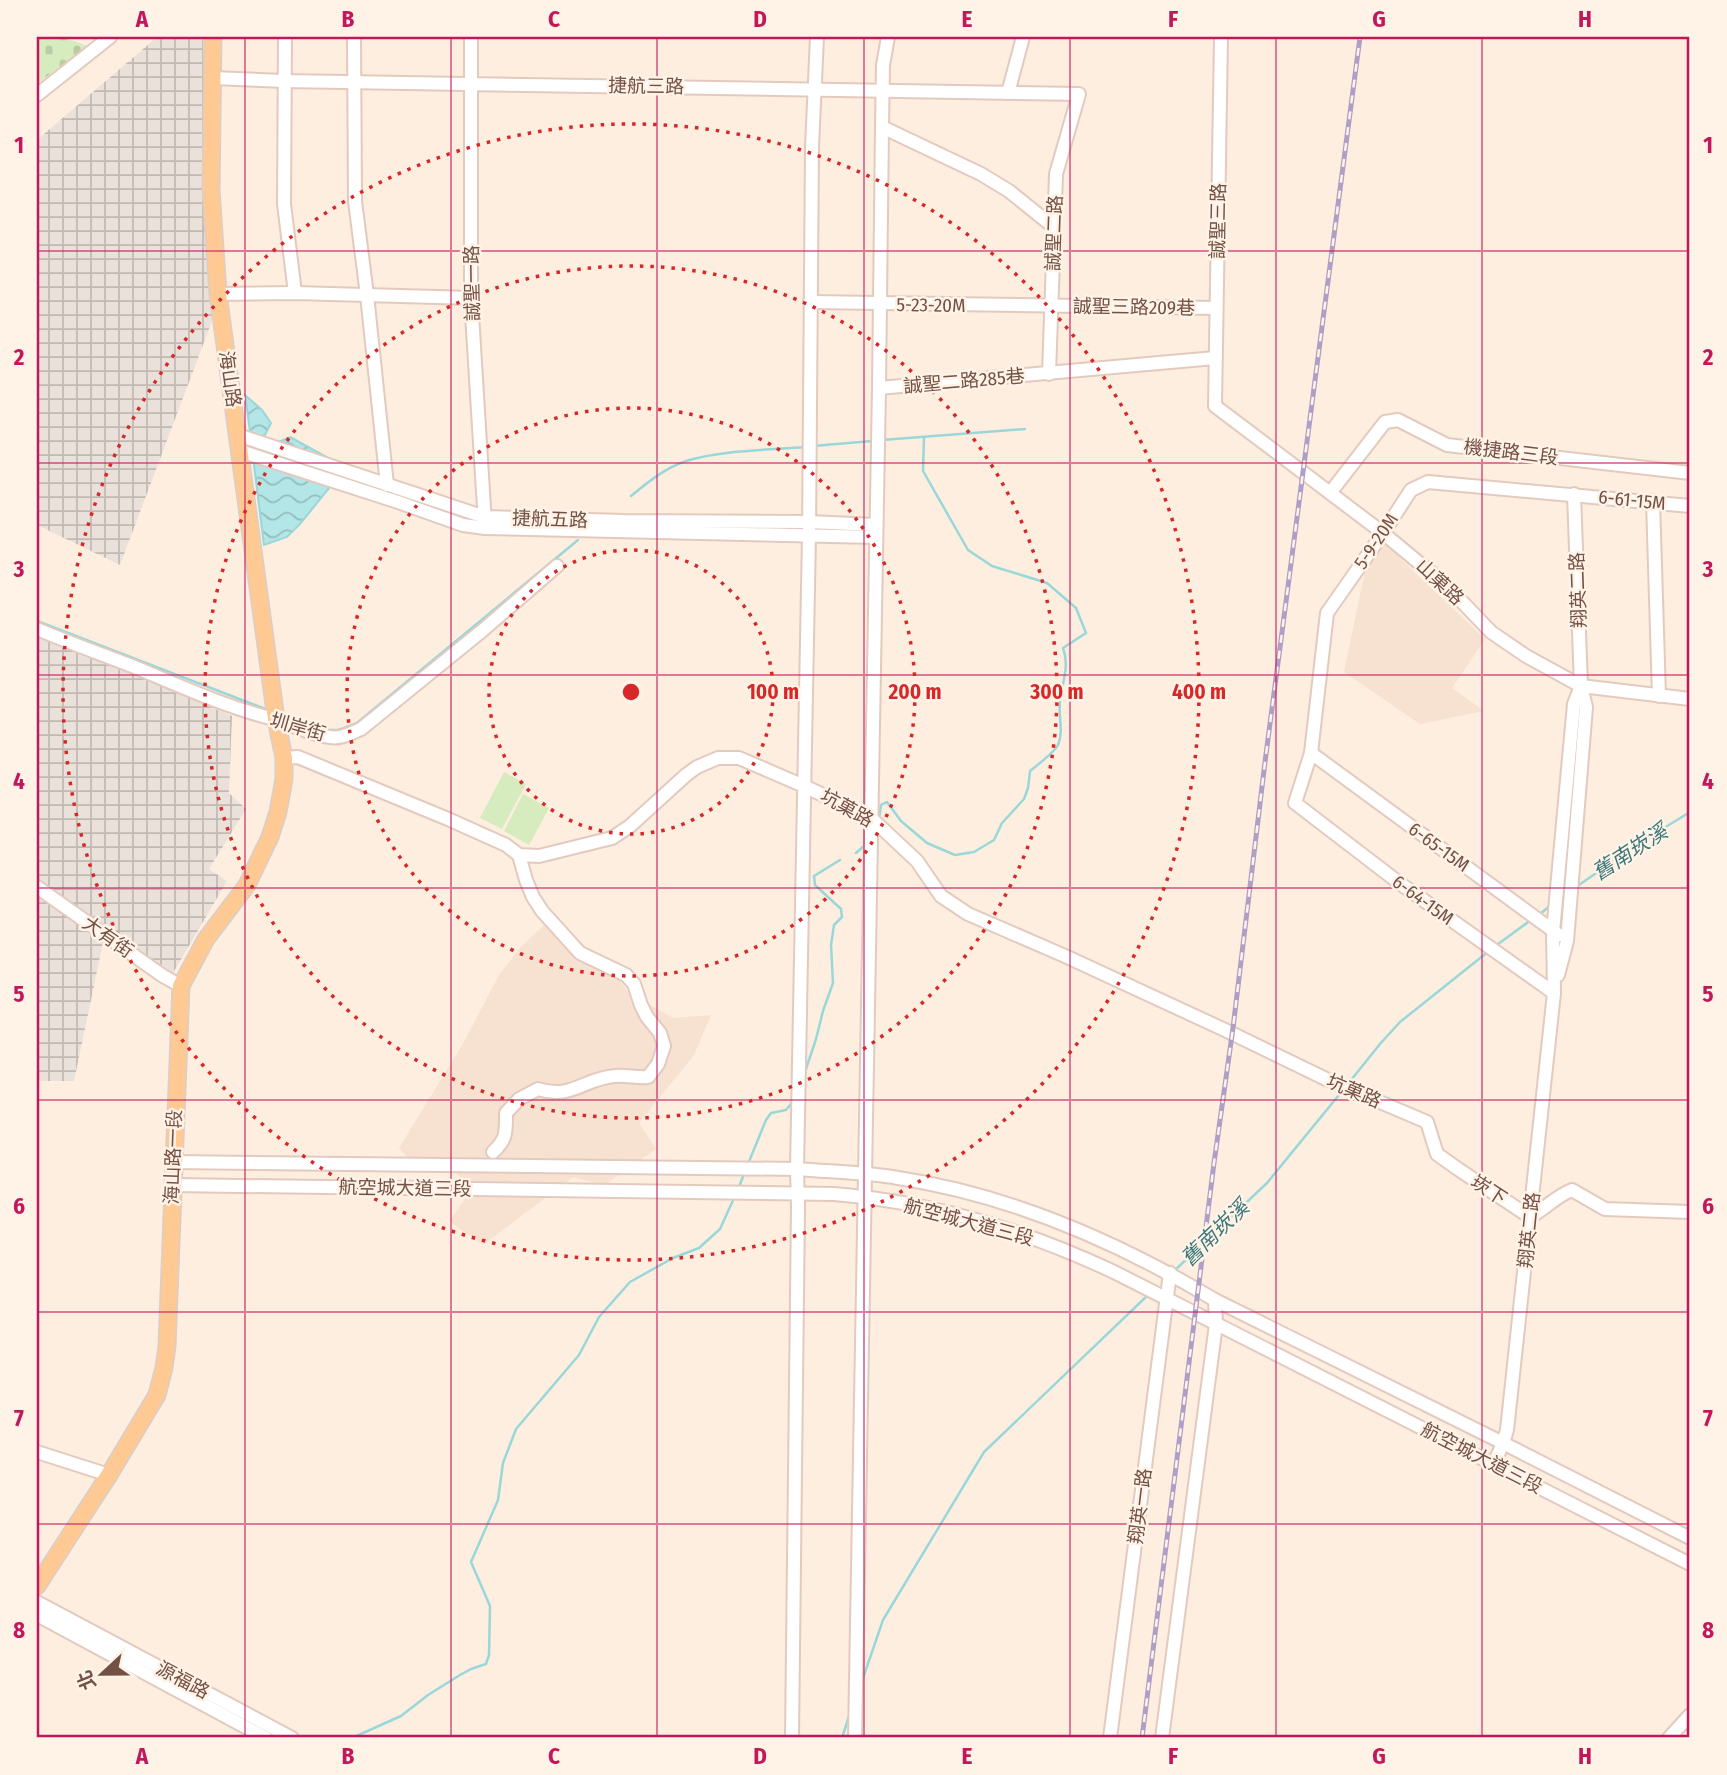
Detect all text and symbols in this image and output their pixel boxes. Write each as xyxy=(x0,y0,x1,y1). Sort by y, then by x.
text: A xyxy=(135,5,149,33)
text: B xyxy=(342,5,355,33)
text: C xyxy=(548,5,560,33)
text: D xyxy=(753,5,767,33)
text: E xyxy=(962,5,973,33)
text: F xyxy=(1168,5,1178,33)
text: G xyxy=(1372,5,1386,33)
text: H xyxy=(1578,5,1592,33)
street label: 捷航三路 xyxy=(608,74,684,98)
text: 1 xyxy=(14,131,24,159)
text: 1 xyxy=(1703,131,1713,159)
street label: 誠聖三路 xyxy=(1206,183,1230,259)
street label: 誠聖二路 xyxy=(1041,195,1067,271)
street label: 誠聖一路 xyxy=(460,245,484,321)
street label: 5-23-20M xyxy=(896,293,966,317)
street label: 誠聖三路209巷 xyxy=(1073,294,1195,320)
text: 2 xyxy=(13,343,25,371)
text: 2 xyxy=(1702,343,1714,371)
street label: 海山路 xyxy=(215,349,245,409)
street label: 誠聖二路285巷 xyxy=(902,364,1026,398)
street label: 機捷路三段 xyxy=(1462,435,1560,469)
street label: 6-61-15M xyxy=(1597,485,1667,515)
street label: 捷航五路 xyxy=(512,506,588,532)
street label: 5-9-20M xyxy=(1349,509,1403,573)
street label: 翔英二路 xyxy=(1565,552,1591,628)
street label: 山菓路 xyxy=(1411,554,1469,610)
text: 3 xyxy=(13,555,25,583)
text: 3 xyxy=(1702,555,1714,583)
text: 100 m xyxy=(747,679,799,705)
text: 200 m xyxy=(887,679,942,705)
text: 300 m xyxy=(1029,679,1084,705)
text: 400 m xyxy=(1172,679,1226,705)
centre of rings xyxy=(619,680,643,704)
street label: 圳岸街 xyxy=(267,708,329,746)
text: 4 xyxy=(13,767,25,795)
text: 4 xyxy=(1702,767,1714,795)
street label: 坑菓路 xyxy=(816,784,878,832)
street label: 6-65-15M xyxy=(1404,817,1474,877)
water label: 舊南崁溪 xyxy=(1588,817,1675,886)
street label: 6-64-15M xyxy=(1388,870,1458,930)
street label: 大有街 xyxy=(78,911,138,963)
text: 5 xyxy=(13,980,25,1008)
text: 5 xyxy=(1702,980,1714,1008)
street label: 坑菓路 xyxy=(1323,1069,1385,1113)
street label: 海山路一段 xyxy=(160,1109,186,1205)
street label: 崁下 xyxy=(1467,1170,1511,1210)
street label: 航空城大道三段 xyxy=(338,1175,472,1201)
street label: 翔英二路 xyxy=(1514,1191,1544,1269)
text: 6 xyxy=(13,1192,25,1220)
water label: 舊南崁溪 xyxy=(1176,1192,1256,1272)
text: 6 xyxy=(1702,1192,1714,1220)
street label: 航空城大道三段 xyxy=(902,1194,1036,1250)
text: 7 xyxy=(14,1404,24,1432)
text: 7 xyxy=(1703,1404,1713,1432)
street label: 航空城大道三段 xyxy=(1418,1418,1546,1498)
street label: 翔英一路 xyxy=(1124,1467,1156,1545)
text: 8 xyxy=(13,1616,25,1644)
text: 8 xyxy=(1702,1616,1714,1644)
north arrow xyxy=(66,1638,136,1708)
street label: 源福路 xyxy=(152,1656,214,1704)
text: 北 xyxy=(72,1667,101,1693)
text: A xyxy=(135,1742,149,1770)
text: B xyxy=(342,1742,355,1770)
text: C xyxy=(548,1742,560,1770)
text: D xyxy=(753,1742,767,1770)
text: E xyxy=(962,1742,973,1770)
text: F xyxy=(1168,1742,1178,1770)
text: G xyxy=(1372,1742,1386,1770)
text: H xyxy=(1578,1742,1592,1770)

